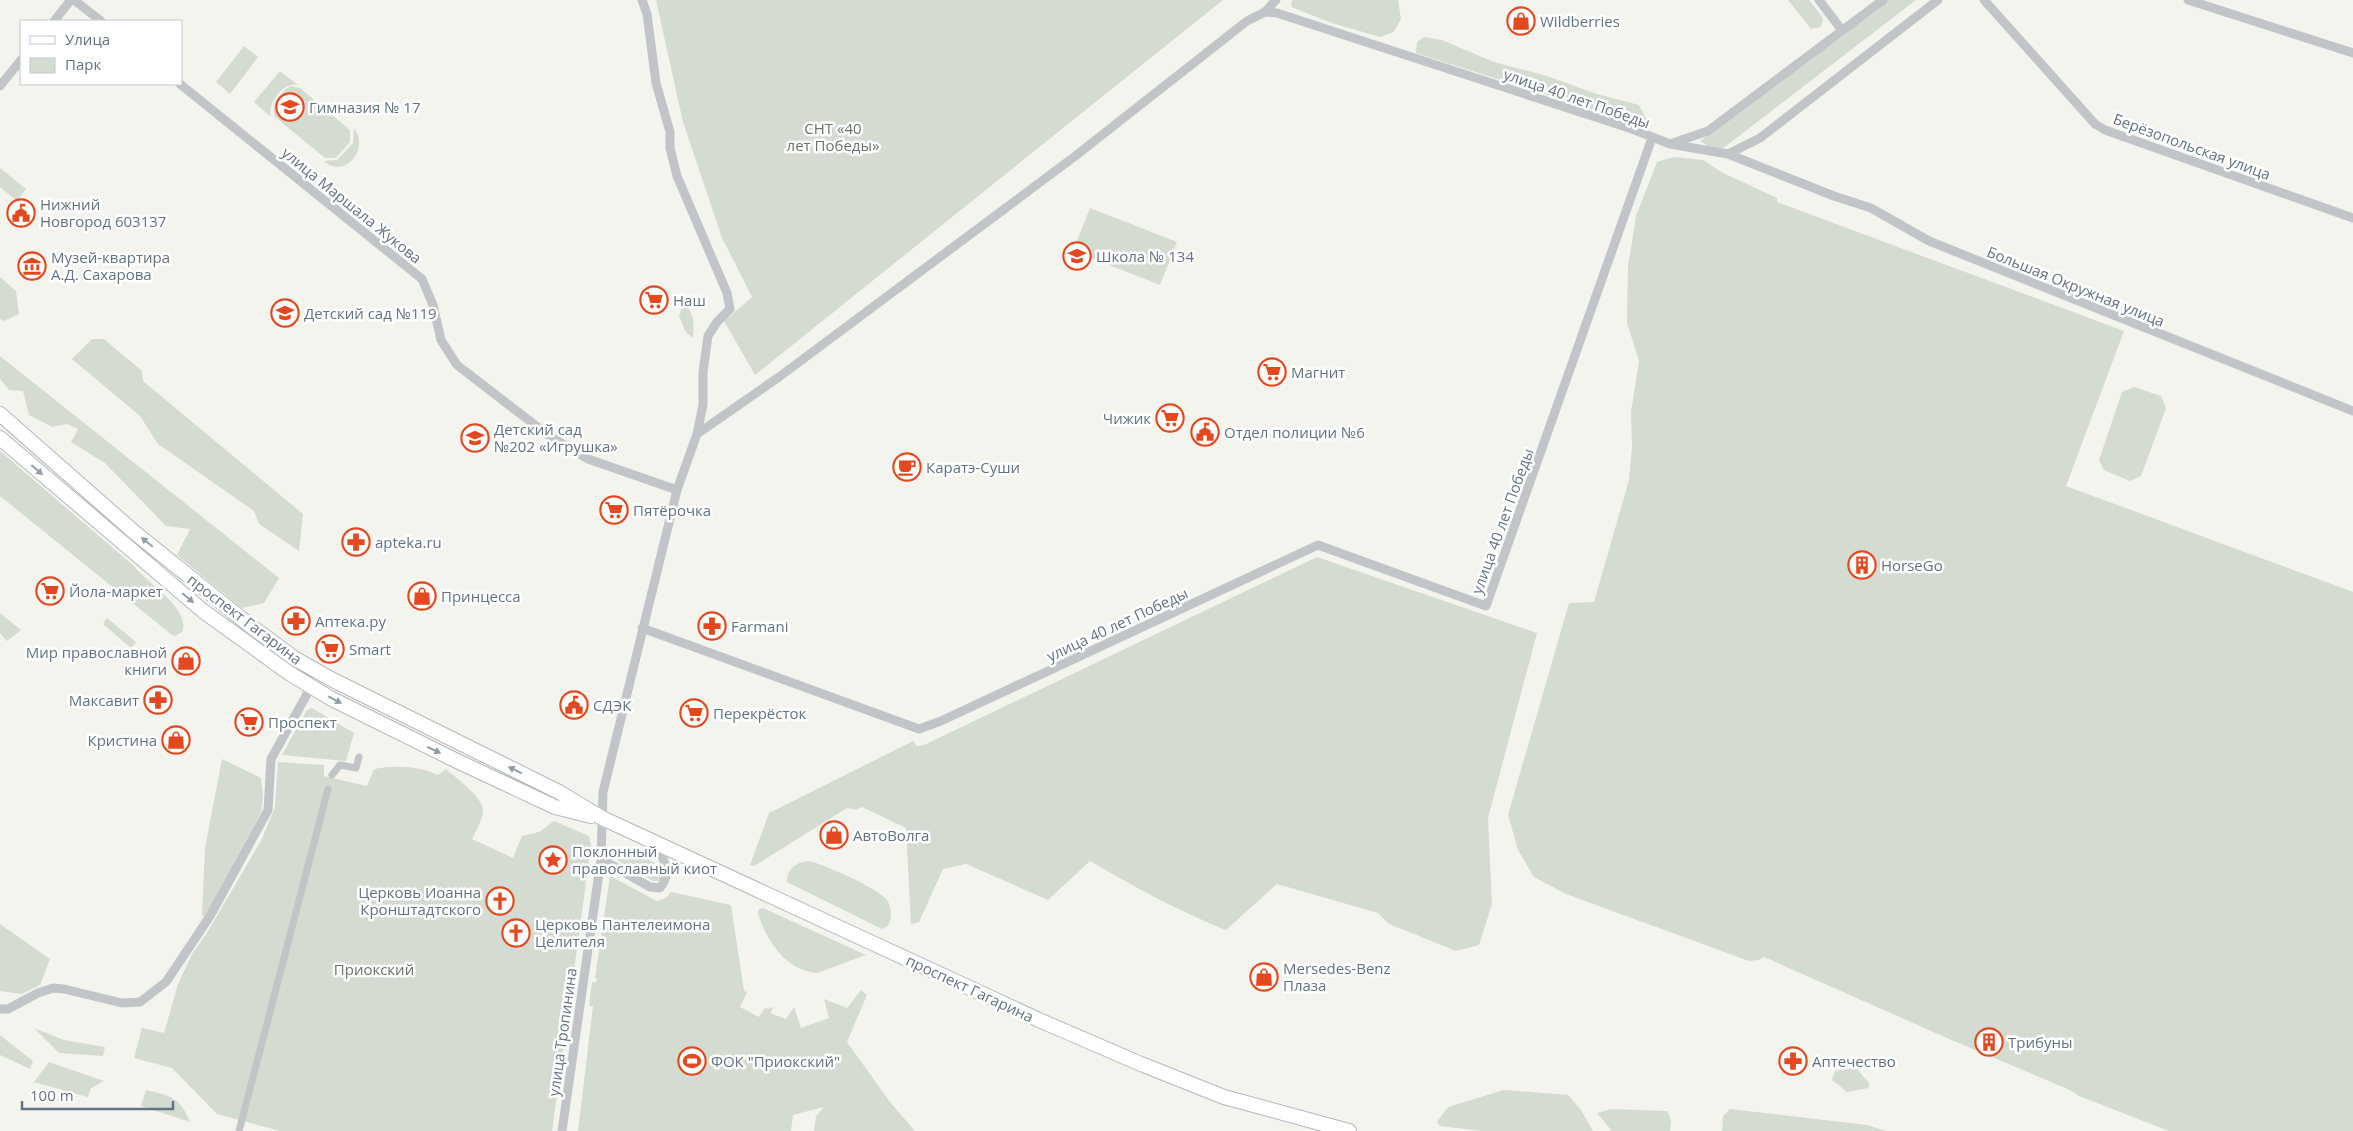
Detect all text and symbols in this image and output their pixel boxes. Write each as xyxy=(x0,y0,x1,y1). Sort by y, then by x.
shop icon: Wildberries xyxy=(1506,6,1536,36)
place label: Wildberries xyxy=(1540,11,1620,31)
legend xyxy=(20,20,182,85)
text: Улица xyxy=(65,29,110,49)
text: Парк xyxy=(65,54,101,74)
street label: улица 40 лет Победы xyxy=(1501,64,1653,132)
school or university icon: Гимназия № 17 xyxy=(275,92,305,122)
place label: Гимназия № 17 xyxy=(309,97,420,117)
street label: Берёзопольская улица xyxy=(2111,108,2273,184)
park label: СНТ «40 лет Победы» xyxy=(787,118,879,155)
street label: улица Маршала Жукова xyxy=(278,142,426,268)
place label: Нижний Новгород 603137 xyxy=(40,194,166,231)
public building icon: Нижний Новгород 603137 xyxy=(6,198,36,228)
school or university icon: Школа № 134 xyxy=(1062,241,1092,271)
street label: Большая Окружная улица xyxy=(1984,241,2168,331)
place label: Школа № 134 xyxy=(1096,246,1194,266)
place label: Музей-квартира А.Д. Сахарова xyxy=(51,247,170,284)
museum icon: Музей-квартира А.Д. Сахарова xyxy=(17,251,47,281)
supermarket icon: Наш xyxy=(639,285,669,315)
place label: Наш xyxy=(673,290,706,310)
school or university icon: Детский сад №119 xyxy=(270,298,300,328)
place label: Детский сад №119 xyxy=(304,303,437,323)
supermarket icon: Магнит xyxy=(1257,357,1287,387)
place label: Магнит xyxy=(1291,362,1345,382)
supermarket icon: Чижик xyxy=(1155,403,1185,433)
place label: Чижик xyxy=(1103,408,1151,428)
public building icon: Отдел полиции №6 xyxy=(1190,417,1220,447)
place label: Детский сад №202 «Игрушка» xyxy=(494,419,618,456)
place label: Отдел полиции №6 xyxy=(1224,422,1365,442)
school or university icon: Детский сад №202 «Игрушка» xyxy=(460,423,490,453)
street label: улица 40 лет Победы xyxy=(1466,445,1538,597)
cafe icon: Каратэ-Суши xyxy=(892,452,922,482)
place label: Каратэ-Суши xyxy=(926,457,1020,477)
one-way arrow xyxy=(30,465,43,476)
supermarket icon: Пятёрочка xyxy=(599,495,629,525)
place label: Пятёрочка xyxy=(633,500,711,520)
pharmacy icon: apteka.ru xyxy=(341,527,371,557)
place label: apteka.ru xyxy=(375,532,442,552)
one-way arrow xyxy=(140,536,153,547)
building icon: HorseGo xyxy=(1847,550,1877,580)
place label: HorseGo xyxy=(1881,555,1943,575)
street label: проспект Гагарина xyxy=(184,569,306,669)
supermarket icon: Йола-маркет xyxy=(35,576,65,606)
place label: Йола-маркет xyxy=(69,581,163,601)
shop icon: Принцесса xyxy=(407,581,437,611)
street label: улица 40 лет Победы xyxy=(1043,582,1191,666)
place label: Принцесса xyxy=(441,586,521,606)
one-way arrow xyxy=(181,592,193,604)
pharmacy icon: Аптека.ру xyxy=(281,606,311,636)
place label: Аптека.ру xyxy=(315,611,386,631)
pharmacy icon: Farmani xyxy=(697,611,727,641)
place label: Farmani xyxy=(731,616,788,636)
supermarket icon: Smart xyxy=(315,634,345,664)
place label: Smart xyxy=(349,639,391,659)
place label: Мир православной книги xyxy=(26,642,167,679)
shop icon: Мир православной книги xyxy=(171,646,201,676)
pharmacy icon: Максавит xyxy=(143,685,173,715)
place label: Максавит xyxy=(69,690,139,710)
public building icon: СДЭК xyxy=(559,690,589,720)
place label: СДЭК xyxy=(593,695,632,715)
one-way arrow xyxy=(328,696,342,704)
supermarket icon: Перекрёсток xyxy=(679,698,709,728)
place label: Перекрёсток xyxy=(713,703,807,723)
supermarket icon: Проспект xyxy=(234,707,264,737)
place label: Проспект xyxy=(268,712,337,732)
shop icon: Кристина xyxy=(161,725,191,755)
place label: Кристина xyxy=(88,730,157,750)
one-way arrow xyxy=(426,746,441,754)
one-way arrow xyxy=(508,766,522,774)
shop icon: АвтоВолга xyxy=(819,820,849,850)
place label: АвтоВолга xyxy=(853,825,929,845)
place label: Поклонный православный киот xyxy=(572,841,717,878)
place icon: Поклонный православный киот xyxy=(538,845,568,875)
place label: Церковь Иоанна Кронштадтского xyxy=(358,882,481,919)
church icon: Церковь Иоанна Кронштадтского xyxy=(485,886,515,916)
place label: Церковь Пантелеимона Целителя xyxy=(535,914,710,951)
church icon: Церковь Пантелеимона Целителя xyxy=(501,918,531,948)
street label: проспект Гагарина xyxy=(903,950,1037,1026)
place label: Mersedes-Benz Плаза xyxy=(1283,958,1391,995)
park label: Приокский xyxy=(334,959,414,979)
shop icon: Mersedes-Benz Плаза xyxy=(1249,962,1279,992)
street label: улица Тропинина xyxy=(543,967,581,1097)
building icon: Трибуны xyxy=(1974,1027,2004,1057)
place label: Трибуны xyxy=(2008,1032,2072,1052)
sports icon: ФОК "Приокский" xyxy=(677,1046,707,1076)
pharmacy icon: Аптечество xyxy=(1778,1046,1808,1076)
place label: ФОК "Приокский" xyxy=(711,1051,840,1071)
place label: Аптечество xyxy=(1812,1051,1896,1071)
scale bar xyxy=(22,1078,174,1110)
text: 100 m xyxy=(30,1085,74,1105)

